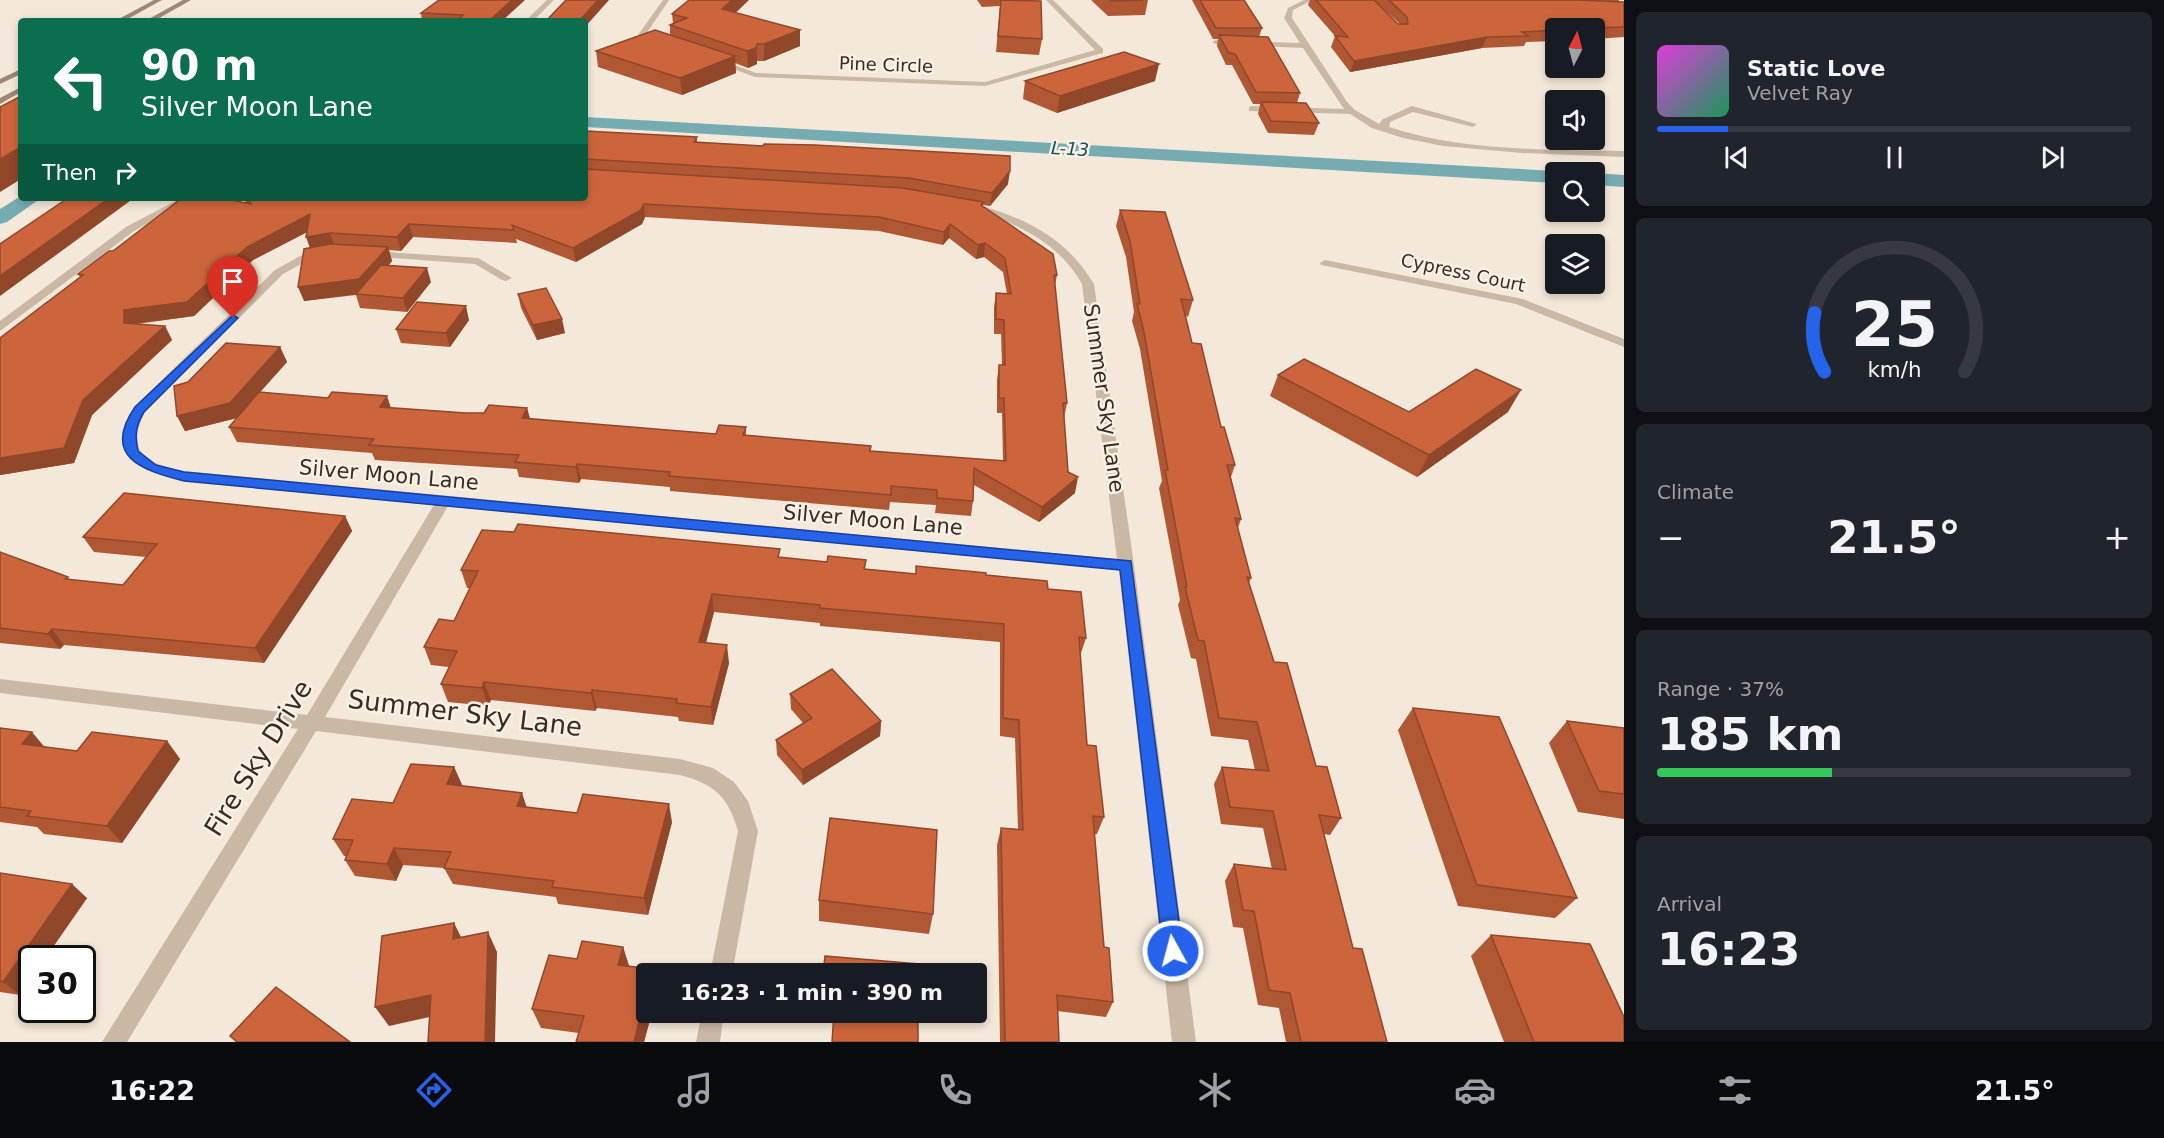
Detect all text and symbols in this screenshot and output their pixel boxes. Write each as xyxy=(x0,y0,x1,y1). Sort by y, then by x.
north arrow xyxy=(1545,18,1605,78)
map controls xyxy=(1545,18,1605,294)
text: 90 m xyxy=(141,41,258,90)
icon: left xyxy=(42,42,120,120)
street label: Pine Circle xyxy=(839,52,933,77)
text: Static Love xyxy=(1747,56,1885,81)
text: Velvet Ray xyxy=(1747,81,1853,105)
button: sound xyxy=(1545,90,1605,150)
text: Silver Moon Lane xyxy=(141,91,373,122)
water label: L-13 xyxy=(1050,137,1090,160)
icon: previous xyxy=(1720,141,1753,174)
icon: pause xyxy=(1878,141,1911,174)
icon: next xyxy=(2036,141,2069,174)
icon: right xyxy=(109,156,142,189)
text: Then xyxy=(42,160,97,185)
button: search xyxy=(1545,162,1605,222)
button: layers xyxy=(1545,234,1605,294)
street label: Cypress Court xyxy=(1399,249,1527,296)
pin xyxy=(207,256,258,318)
icon: arrive xyxy=(216,265,249,298)
text: 25 xyxy=(1851,288,1937,361)
street label: Summer Sky Lane xyxy=(1079,302,1129,494)
text: km/h xyxy=(1867,357,1921,382)
street label: Silver Moon Lane xyxy=(298,455,480,495)
text: Climate xyxy=(1657,480,1734,504)
street label: Silver Moon Lane xyxy=(782,500,964,540)
text: 21.5° xyxy=(1827,511,1961,564)
text: − xyxy=(1657,518,1685,557)
text: + xyxy=(2103,518,2131,557)
street label: Fire Sky Drive xyxy=(198,674,318,842)
text: Range · 37% xyxy=(1657,677,1784,701)
street label: Summer Sky Lane xyxy=(346,684,584,742)
text: 185 km xyxy=(1657,708,1843,761)
text: Arrival xyxy=(1657,892,1722,916)
position arrow xyxy=(1141,919,1205,983)
text: 16:23 xyxy=(1657,923,1800,976)
speed limit sign: 30 xyxy=(18,945,96,1023)
text: 16:23 · 1 min · 390 m xyxy=(680,980,943,1005)
icon: directions xyxy=(413,1069,455,1111)
icon: music xyxy=(674,1069,716,1111)
icon: phone xyxy=(934,1069,976,1111)
icon: climate xyxy=(1194,1069,1236,1111)
icon: car xyxy=(1454,1069,1496,1111)
icon: filters xyxy=(1714,1069,1756,1111)
text: 16:22 xyxy=(109,1075,195,1106)
text: 21.5° xyxy=(1975,1075,2055,1106)

